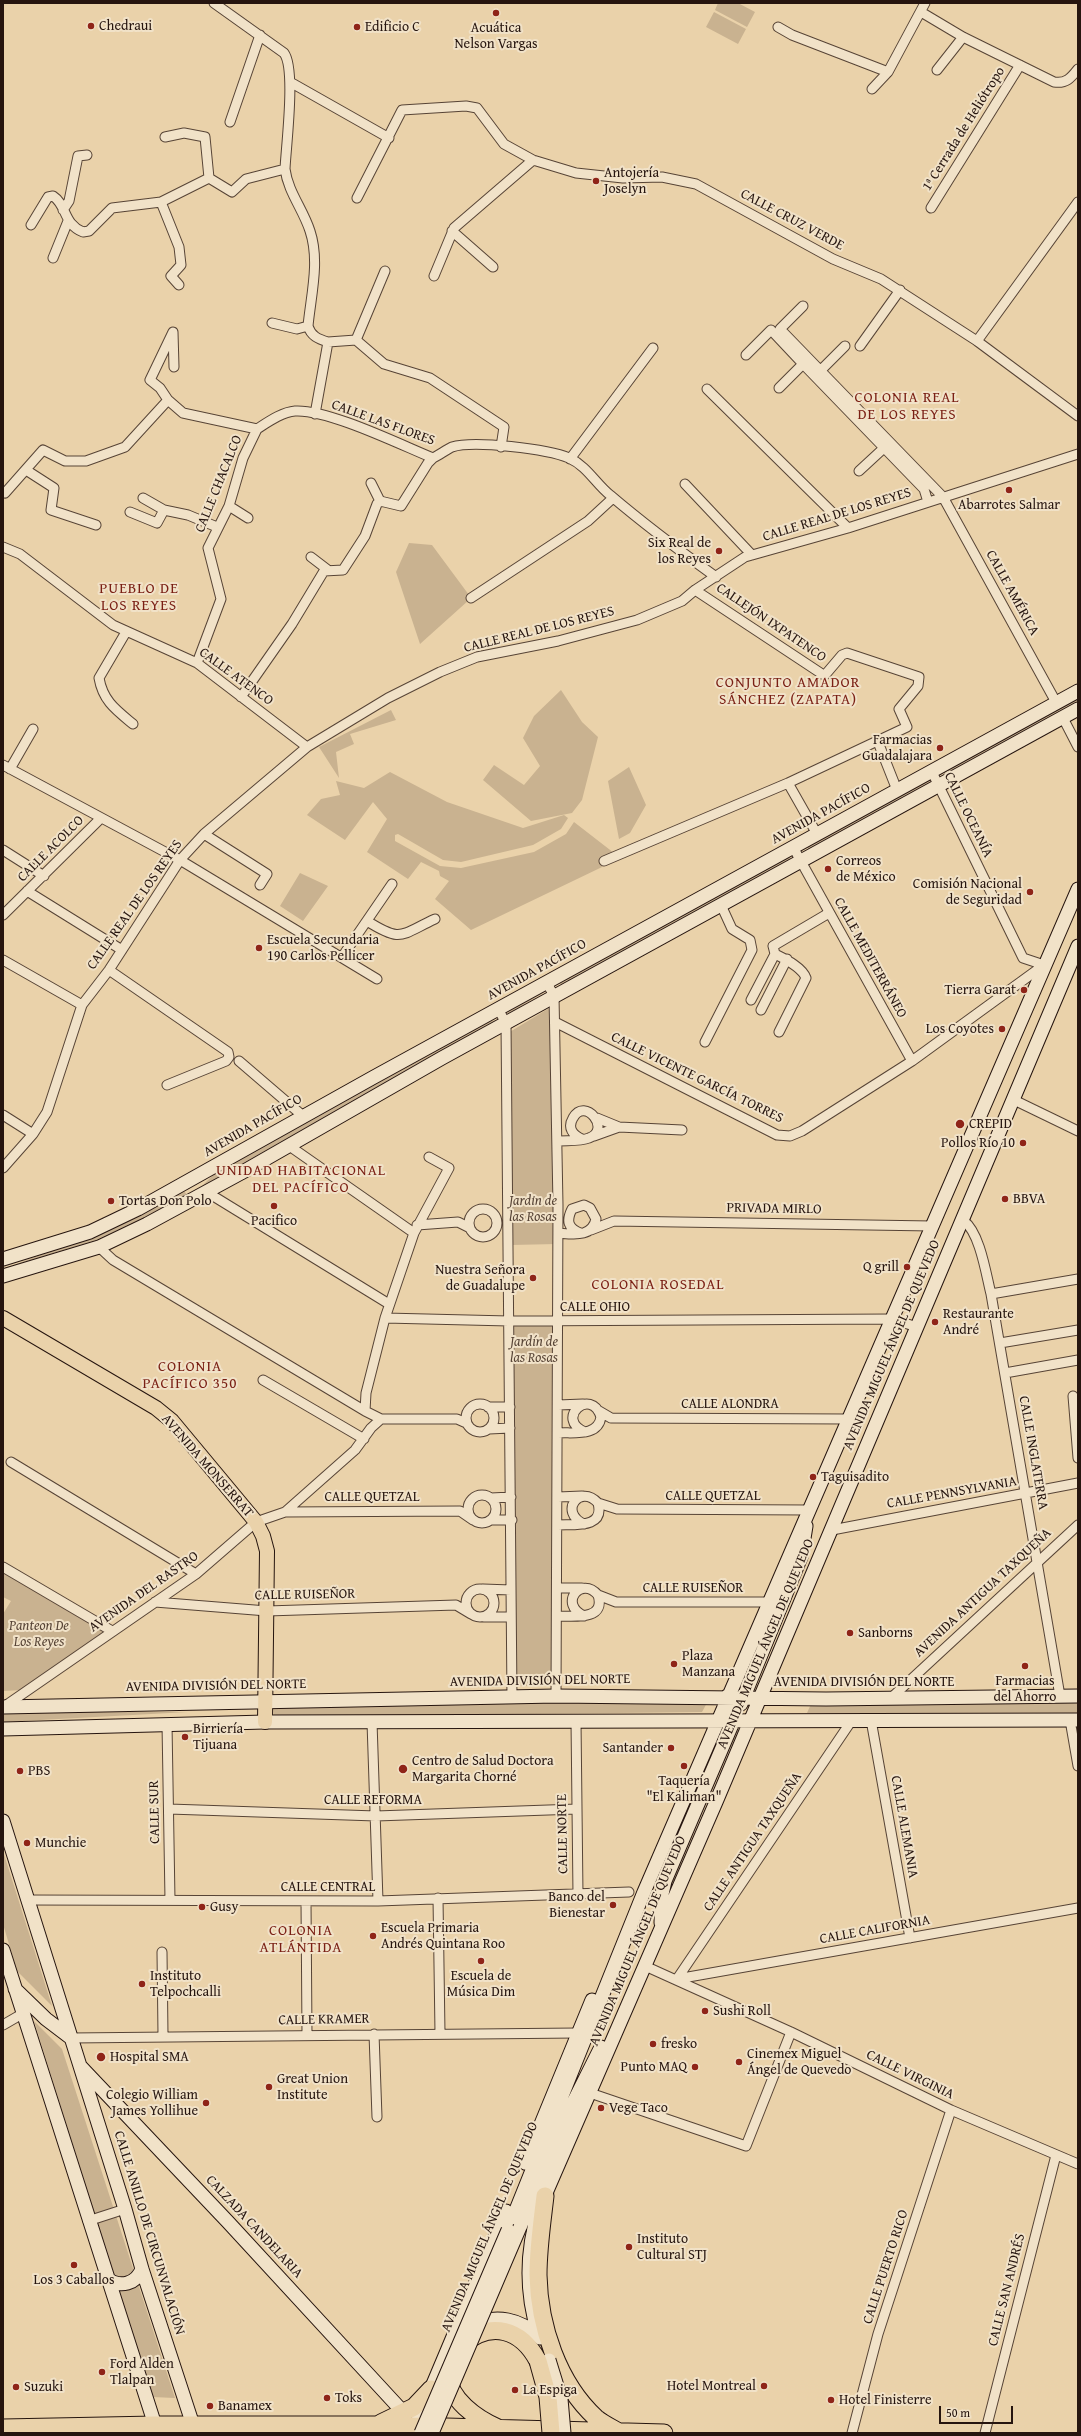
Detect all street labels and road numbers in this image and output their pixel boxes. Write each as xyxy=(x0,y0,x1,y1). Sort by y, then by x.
street label: 1ª Cerrada de Heliótropo xyxy=(919,64,1009,194)
street label: CALLE CRUZ VERDE xyxy=(737,186,847,254)
street label: CALLE LAS FLORES xyxy=(329,396,437,450)
street label: CALLE CHACALCO xyxy=(192,433,246,535)
street label: CALLE REAL DE LOS REYES xyxy=(761,484,913,546)
street label: CALLE AMÉRICA xyxy=(982,548,1042,638)
street label: CALLEJÓN IXPATENCO xyxy=(713,580,829,666)
street label: CALLE REAL DE LOS REYES xyxy=(462,603,616,657)
street label: CALLE ATENCO xyxy=(196,644,276,710)
street label: CALLE OCEANÍA xyxy=(940,769,996,861)
street label: AVENIDA PACÍFICO xyxy=(768,780,874,848)
street label: CALLE ACOLCO xyxy=(14,812,88,886)
street label: CALLE REAL DE LOS REYES xyxy=(84,837,186,973)
street label: CALLE MEDITERRÁNEO xyxy=(830,895,910,1021)
street label: AVENIDA PACÍFICO xyxy=(484,936,590,1004)
street label: CALLE VICENTE GARCÍA TORRES xyxy=(608,1029,786,1127)
street label: AVENIDA PACÍFICO xyxy=(201,1091,305,1161)
street label: PRIVADA MIRLO xyxy=(726,1200,822,1218)
street label: AVENIDA MIGUEL ÁNGEL DE QUEVEDO xyxy=(840,1237,944,1453)
street label: CALLE OHIO xyxy=(560,1299,630,1315)
street label: CALLE INGLATERRA xyxy=(1015,1395,1051,1511)
street label: CALLE ALONDRA xyxy=(681,1396,779,1412)
street label: AVENIDA MONSERRAT xyxy=(157,1411,257,1521)
street label: CALLE PENNSYLVANIA xyxy=(886,1473,1018,1513)
street label: CALLE QUETZAL xyxy=(666,1488,760,1504)
street label: CALLE QUETZAL xyxy=(325,1489,419,1505)
street label: AVENIDA ANTIGUA TAXQUEÑA xyxy=(911,1525,1055,1661)
street label: AVENIDA MIGUEL ÁNGEL DE QUEVEDO xyxy=(714,1536,818,1752)
street label: AVENIDA DEL RASTRO xyxy=(86,1548,202,1636)
street label: CALLE RUISEÑOR xyxy=(643,1580,743,1596)
street label: CALLE RUISEÑOR xyxy=(254,1586,356,1604)
street label: AVENIDA DIVISIÓN DEL NORTE xyxy=(449,1671,631,1691)
street label: AVENIDA DIVISIÓN DEL NORTE xyxy=(774,1674,954,1690)
street label: AVENIDA DIVISIÓN DEL NORTE xyxy=(125,1676,307,1696)
street label: CALLE ANTIGUA TAXQUEÑA xyxy=(700,1769,806,1915)
street label: CALLE ALEMANIA xyxy=(887,1774,921,1880)
street label: CALLE SUR xyxy=(146,1780,164,1844)
street label: CALLE REFORMA xyxy=(324,1792,422,1808)
street label: CALLE NORTE xyxy=(554,1794,572,1874)
street label: AVENIDA MIGUEL ÁNGEL DE QUEVEDO xyxy=(586,1833,690,2049)
street label: CALLE CENTRAL xyxy=(281,1879,375,1895)
street label: CALLE CALIFORNIA xyxy=(819,1912,931,1948)
street label: CALLE KRAMER xyxy=(278,2011,370,2029)
street label: CALLE VIRGINIA xyxy=(863,2047,957,2103)
street label: AVENIDA MIGUEL ÁNGEL DE QUEVEDO xyxy=(438,2119,542,2335)
street label: CALLE ANILLO DE CIRCUNVALACIÓN xyxy=(110,2129,188,2337)
street label: CALZADA CANDELARIA xyxy=(202,2172,306,2282)
street label: CALLE PUERTO RICO xyxy=(860,2208,912,2326)
street label: CALLE SAN ANDRÉS xyxy=(985,2232,1029,2348)

